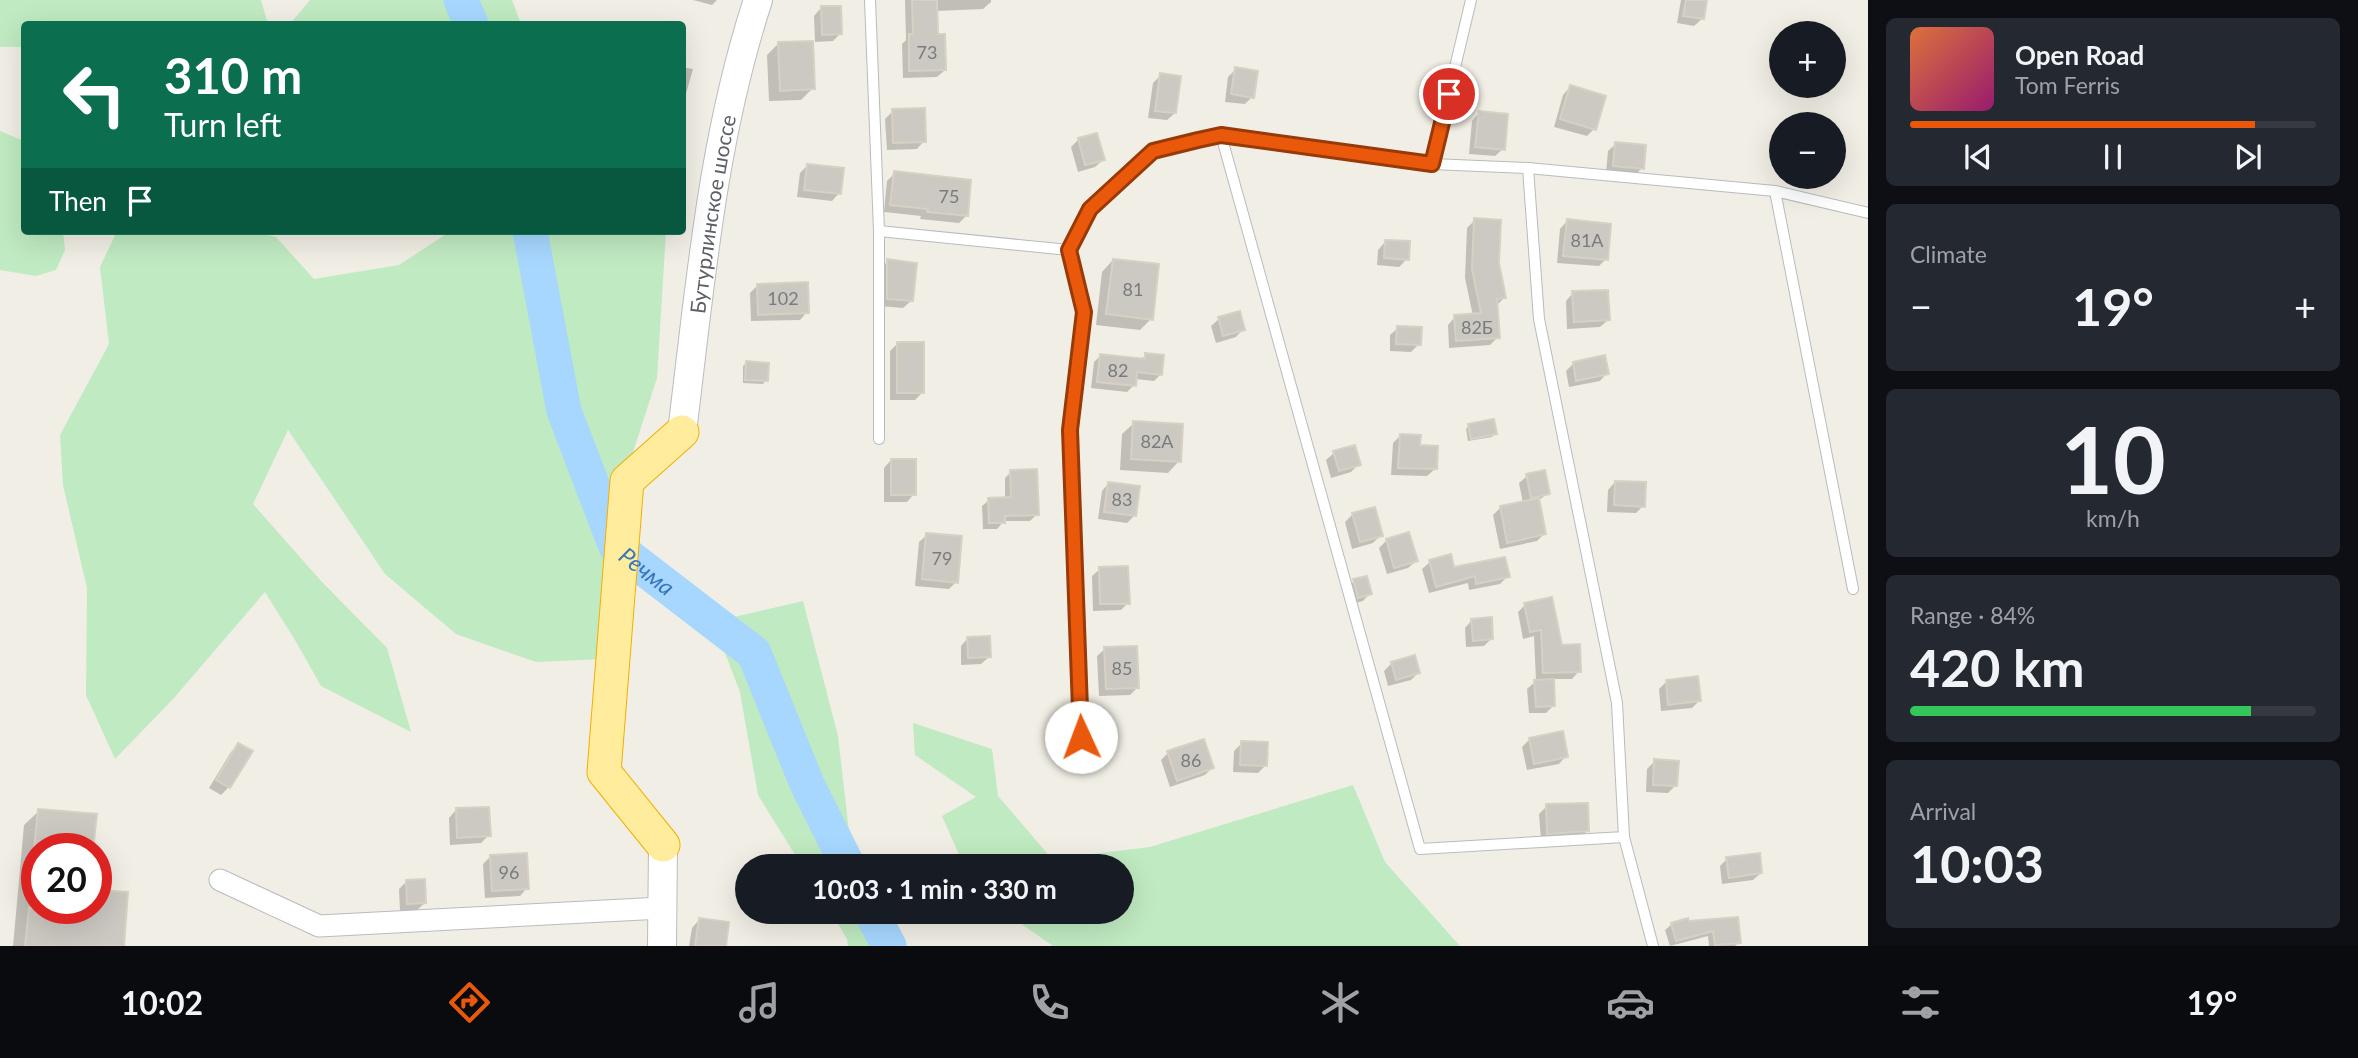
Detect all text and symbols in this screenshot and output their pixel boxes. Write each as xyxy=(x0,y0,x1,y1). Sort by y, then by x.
map controls xyxy=(1769,21,1846,189)
button: + xyxy=(1769,21,1846,98)
text: Open Road xyxy=(2015,39,2144,71)
house number: 73 xyxy=(917,41,937,63)
text: 310 m xyxy=(164,46,302,104)
icon: left xyxy=(49,49,140,140)
pin xyxy=(1419,64,1479,124)
text: Tom Ferris xyxy=(2015,71,2120,99)
icon: arrive xyxy=(1430,75,1468,113)
text: Turn left xyxy=(164,105,281,144)
street label: Бутурлинское шоссе xyxy=(684,112,740,315)
button: − xyxy=(1769,112,1846,189)
icon: previous xyxy=(1959,138,1997,176)
icon: pause xyxy=(2094,138,2132,176)
icon: next xyxy=(2229,138,2267,176)
icon: arrive xyxy=(121,182,159,220)
text: Then xyxy=(49,185,107,217)
house number: 75 xyxy=(939,185,959,207)
house number: 81А xyxy=(1570,229,1604,251)
text: Climate xyxy=(1910,240,1987,268)
text: 19° xyxy=(2072,275,2154,337)
house number: 81 xyxy=(1123,278,1143,300)
text: − xyxy=(1910,283,1932,329)
text: + xyxy=(2294,283,2316,329)
house number: 102 xyxy=(767,287,799,309)
house number: 82Б xyxy=(1461,316,1493,338)
house number: 82 xyxy=(1108,359,1128,381)
text: 10 xyxy=(2060,404,2166,513)
house number: 82А xyxy=(1140,430,1174,452)
house number: 83 xyxy=(1112,488,1132,510)
text: km/h xyxy=(2086,504,2140,532)
water label: Речма xyxy=(614,541,680,601)
house number: 79 xyxy=(932,547,952,569)
text: Range · 84% xyxy=(1910,601,2035,629)
text: 420 km xyxy=(1910,636,2084,698)
house number: 85 xyxy=(1112,657,1132,679)
position arrow xyxy=(1044,700,1118,774)
house number: 86 xyxy=(1181,749,1201,771)
text: Arrival xyxy=(1910,797,1976,825)
text: 10:03 xyxy=(1910,832,2044,894)
speed limit sign: 20 xyxy=(21,833,112,924)
house number: 96 xyxy=(499,861,519,883)
text: 10:03 · 1 min · 330 m xyxy=(812,873,1057,905)
icon: directions xyxy=(445,978,494,1027)
icon: music xyxy=(735,978,784,1027)
icon: phone xyxy=(1025,978,1074,1027)
icon: climate xyxy=(1316,978,1365,1027)
icon: car xyxy=(1606,978,1655,1027)
icon: filters xyxy=(1896,978,1945,1027)
text: 10:02 xyxy=(121,983,203,1022)
text: 19° xyxy=(2187,983,2237,1022)

